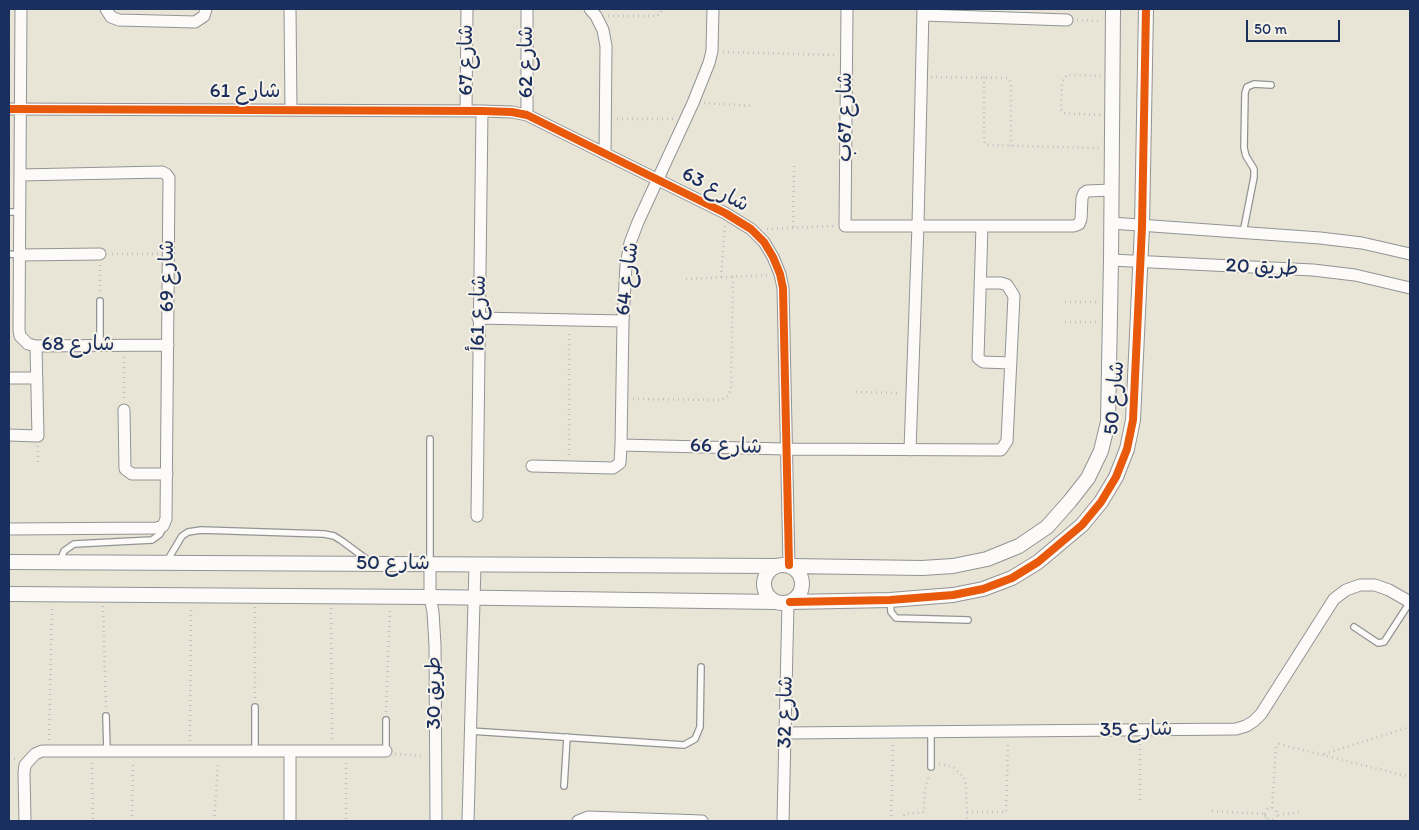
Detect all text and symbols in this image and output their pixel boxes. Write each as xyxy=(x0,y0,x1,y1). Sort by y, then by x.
scale bar xyxy=(1249,10,1343,42)
text: 50 m xyxy=(1254,20,1287,38)
street label: شارع 67 xyxy=(454,24,480,96)
street label: شارع 62 xyxy=(514,26,540,98)
street label: شارع 67ب xyxy=(833,72,859,162)
street label: شارع 61 xyxy=(209,79,281,105)
street label: شارع 63 xyxy=(677,162,753,218)
street label: شارع 69 xyxy=(155,240,181,312)
street label: شارع 64 xyxy=(611,241,645,317)
street label: طريق 20 xyxy=(1225,254,1299,282)
street label: شارع 61أ xyxy=(466,275,492,351)
street label: شارع 68 xyxy=(42,332,114,358)
street label: شارع 50 xyxy=(1099,360,1131,436)
street label: شارع 66 xyxy=(690,434,762,460)
street label: شارع 50 xyxy=(356,551,430,577)
street label: طريق 30 xyxy=(422,656,448,730)
street label: شارع 32 xyxy=(773,675,799,749)
street label: شارع 35 xyxy=(1099,717,1173,743)

